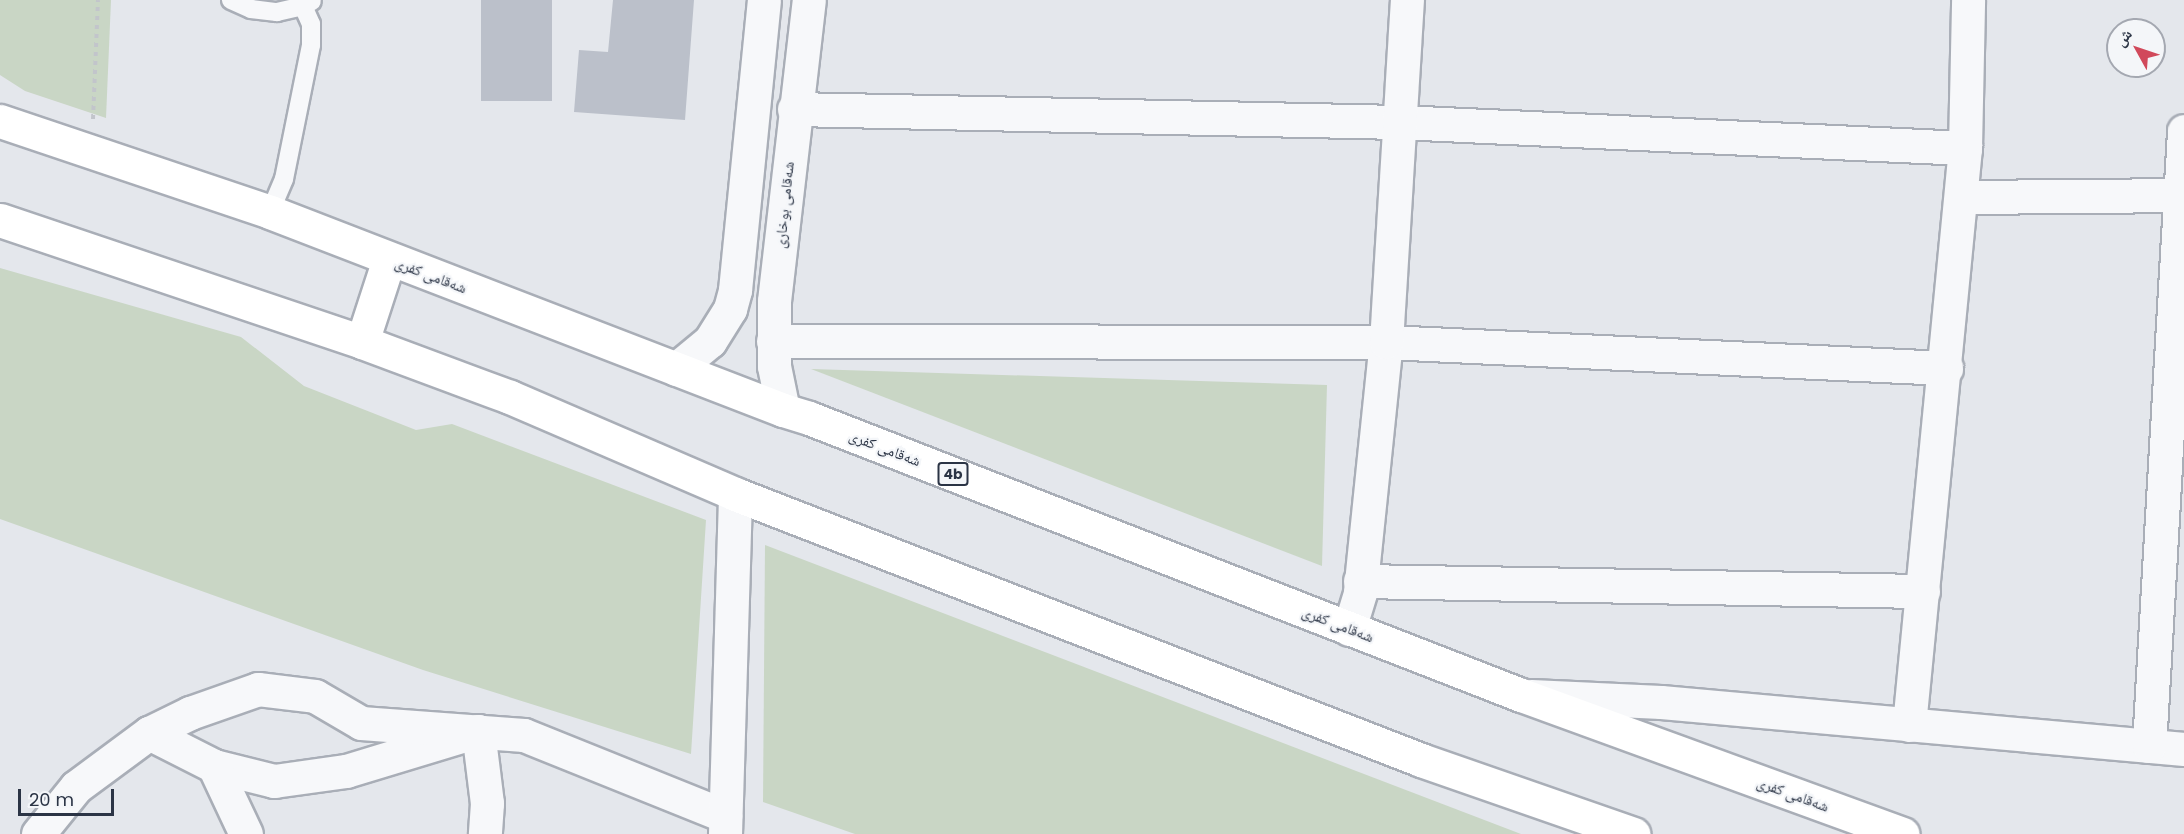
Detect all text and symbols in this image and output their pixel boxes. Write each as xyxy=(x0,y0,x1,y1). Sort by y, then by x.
north arrow xyxy=(2106,18,2166,78)
text: ش xyxy=(2109,24,2138,51)
street label: شەقامی بوخاری xyxy=(770,161,798,249)
street label: شەقامی کفری xyxy=(393,253,469,297)
street label: شەقامی کفری xyxy=(847,426,923,470)
road number: 4b xyxy=(936,463,970,485)
street label: شەقامی کفری xyxy=(1300,602,1376,646)
street label: شەقامی کفری xyxy=(1755,773,1831,815)
scale bar xyxy=(21,777,117,815)
text: 20 m xyxy=(29,787,74,812)

